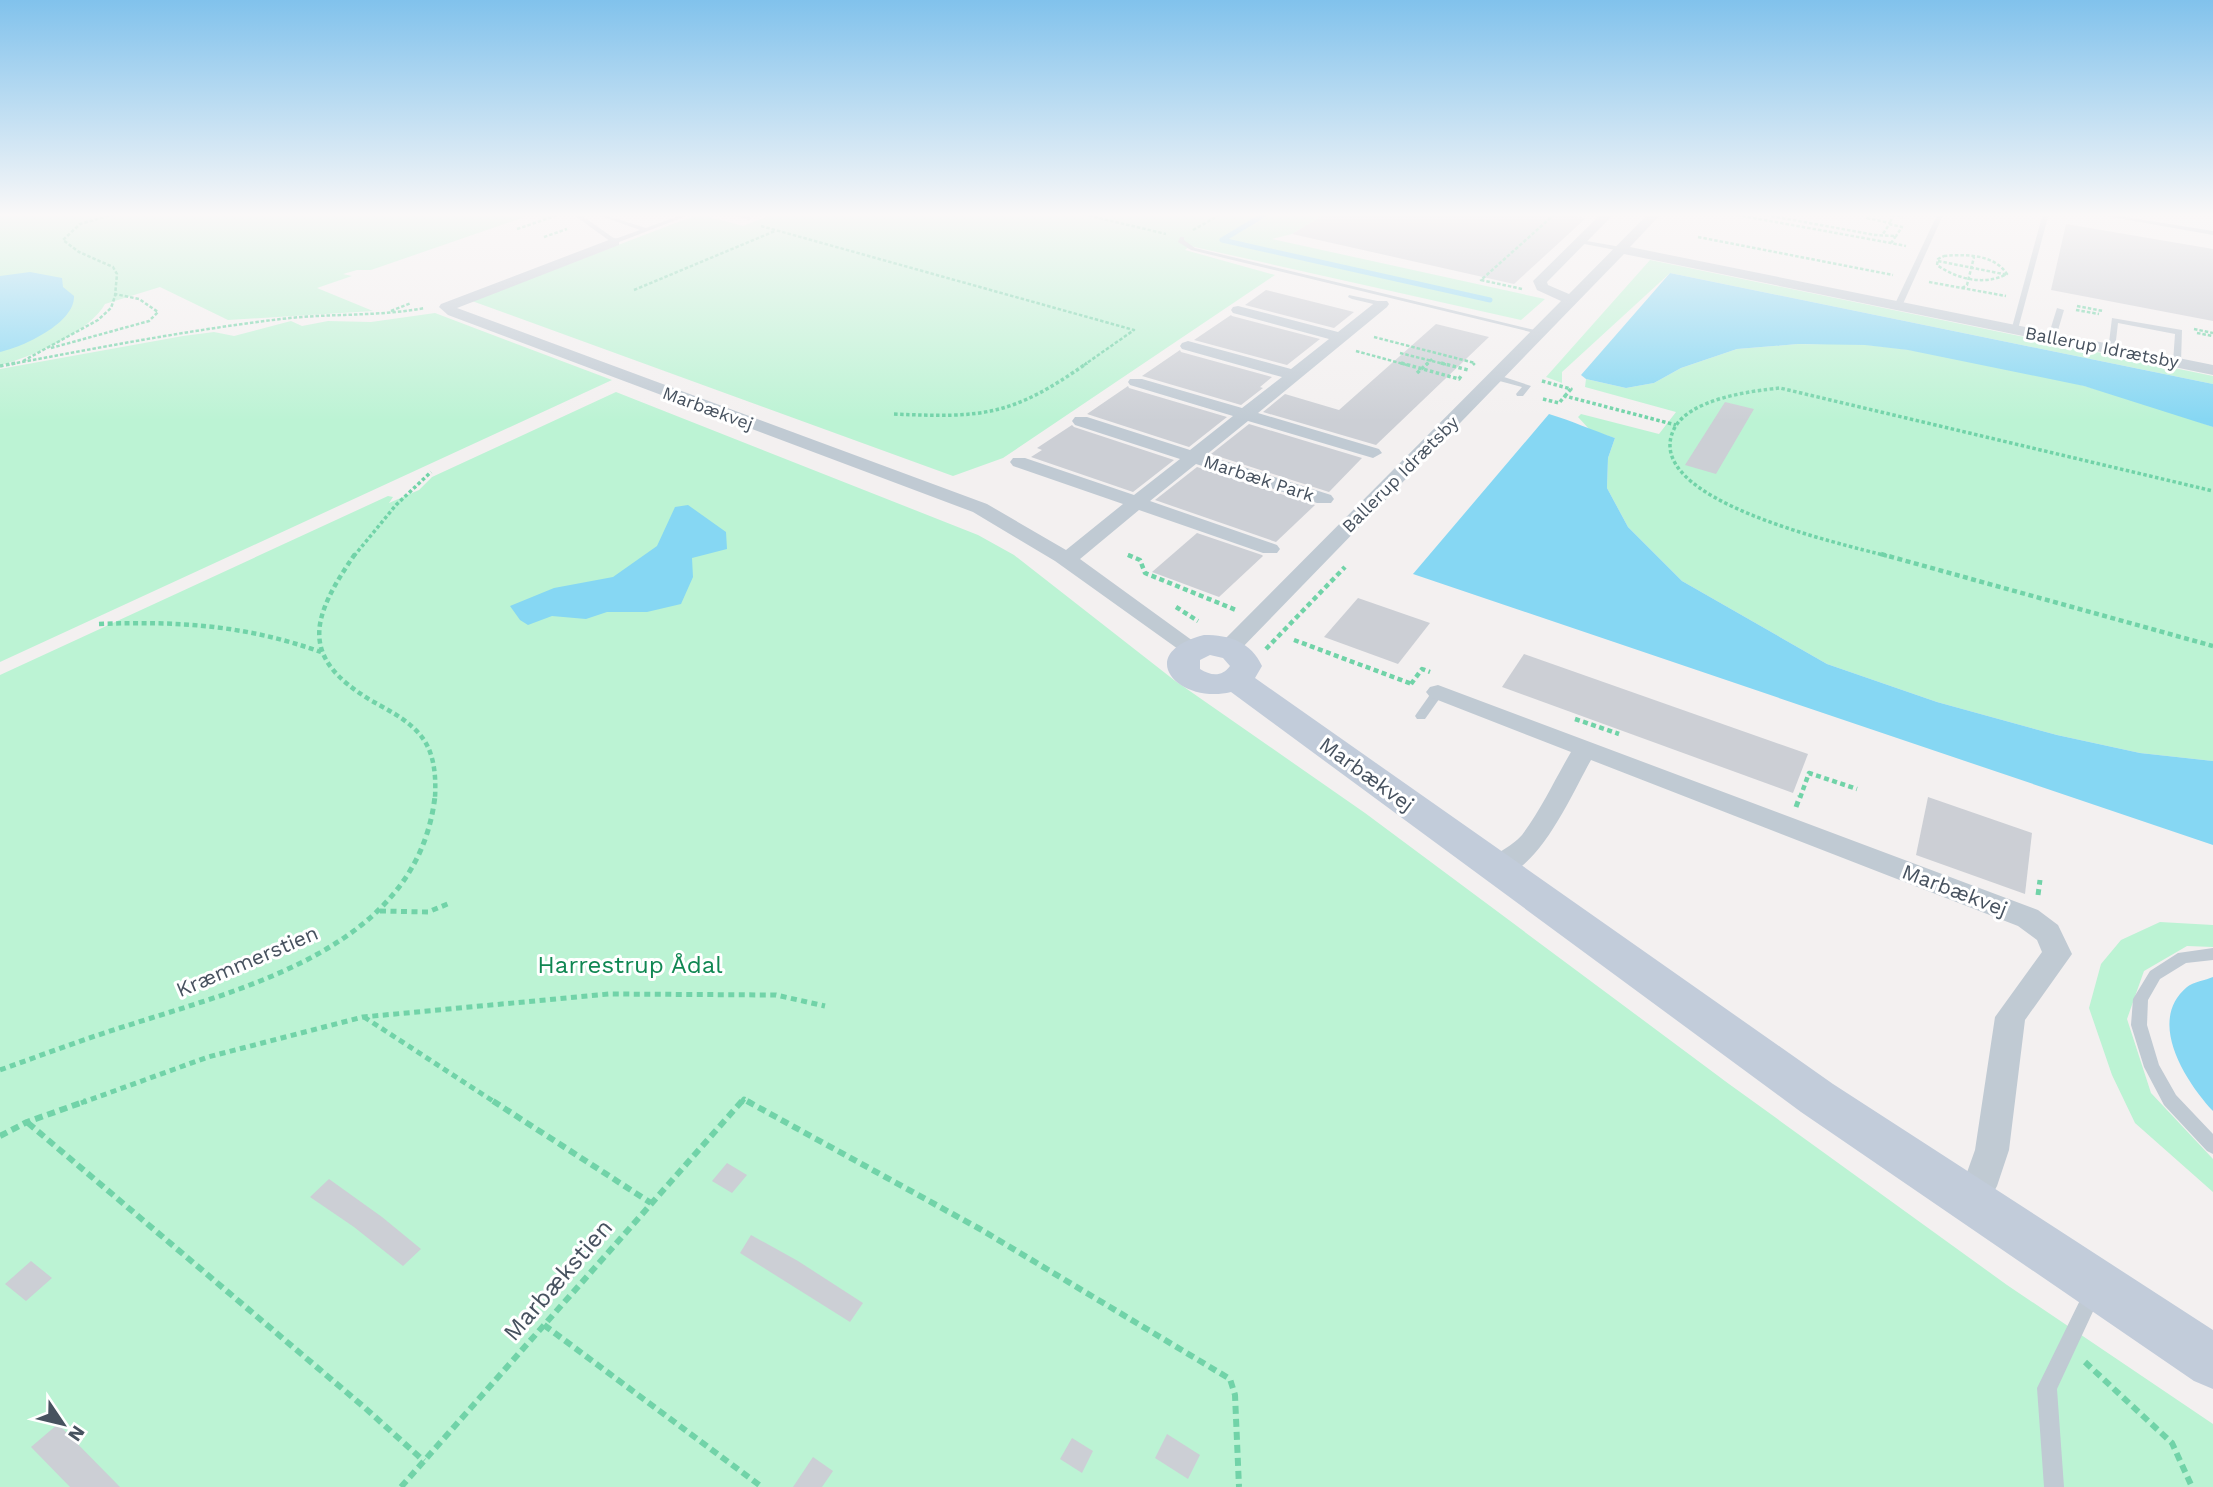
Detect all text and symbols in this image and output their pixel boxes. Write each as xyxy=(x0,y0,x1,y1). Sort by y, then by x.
street label: Ballerup Idrætsby xyxy=(2023,322,2181,372)
street label: Marbækvej xyxy=(660,382,756,434)
street label: Ballerup Idrætsby xyxy=(1337,411,1463,537)
street label: Marbæk Park xyxy=(1201,450,1317,506)
street label: Marbækvej xyxy=(1315,731,1419,817)
street label: Marbækvej xyxy=(1899,858,2011,922)
street label: Kræmmerstien xyxy=(172,920,322,1002)
park label: Harrestrup Ådal xyxy=(537,951,723,979)
street label: Marbækstien xyxy=(498,1214,618,1346)
north arrow xyxy=(28,1389,98,1459)
text: N xyxy=(63,1421,90,1446)

